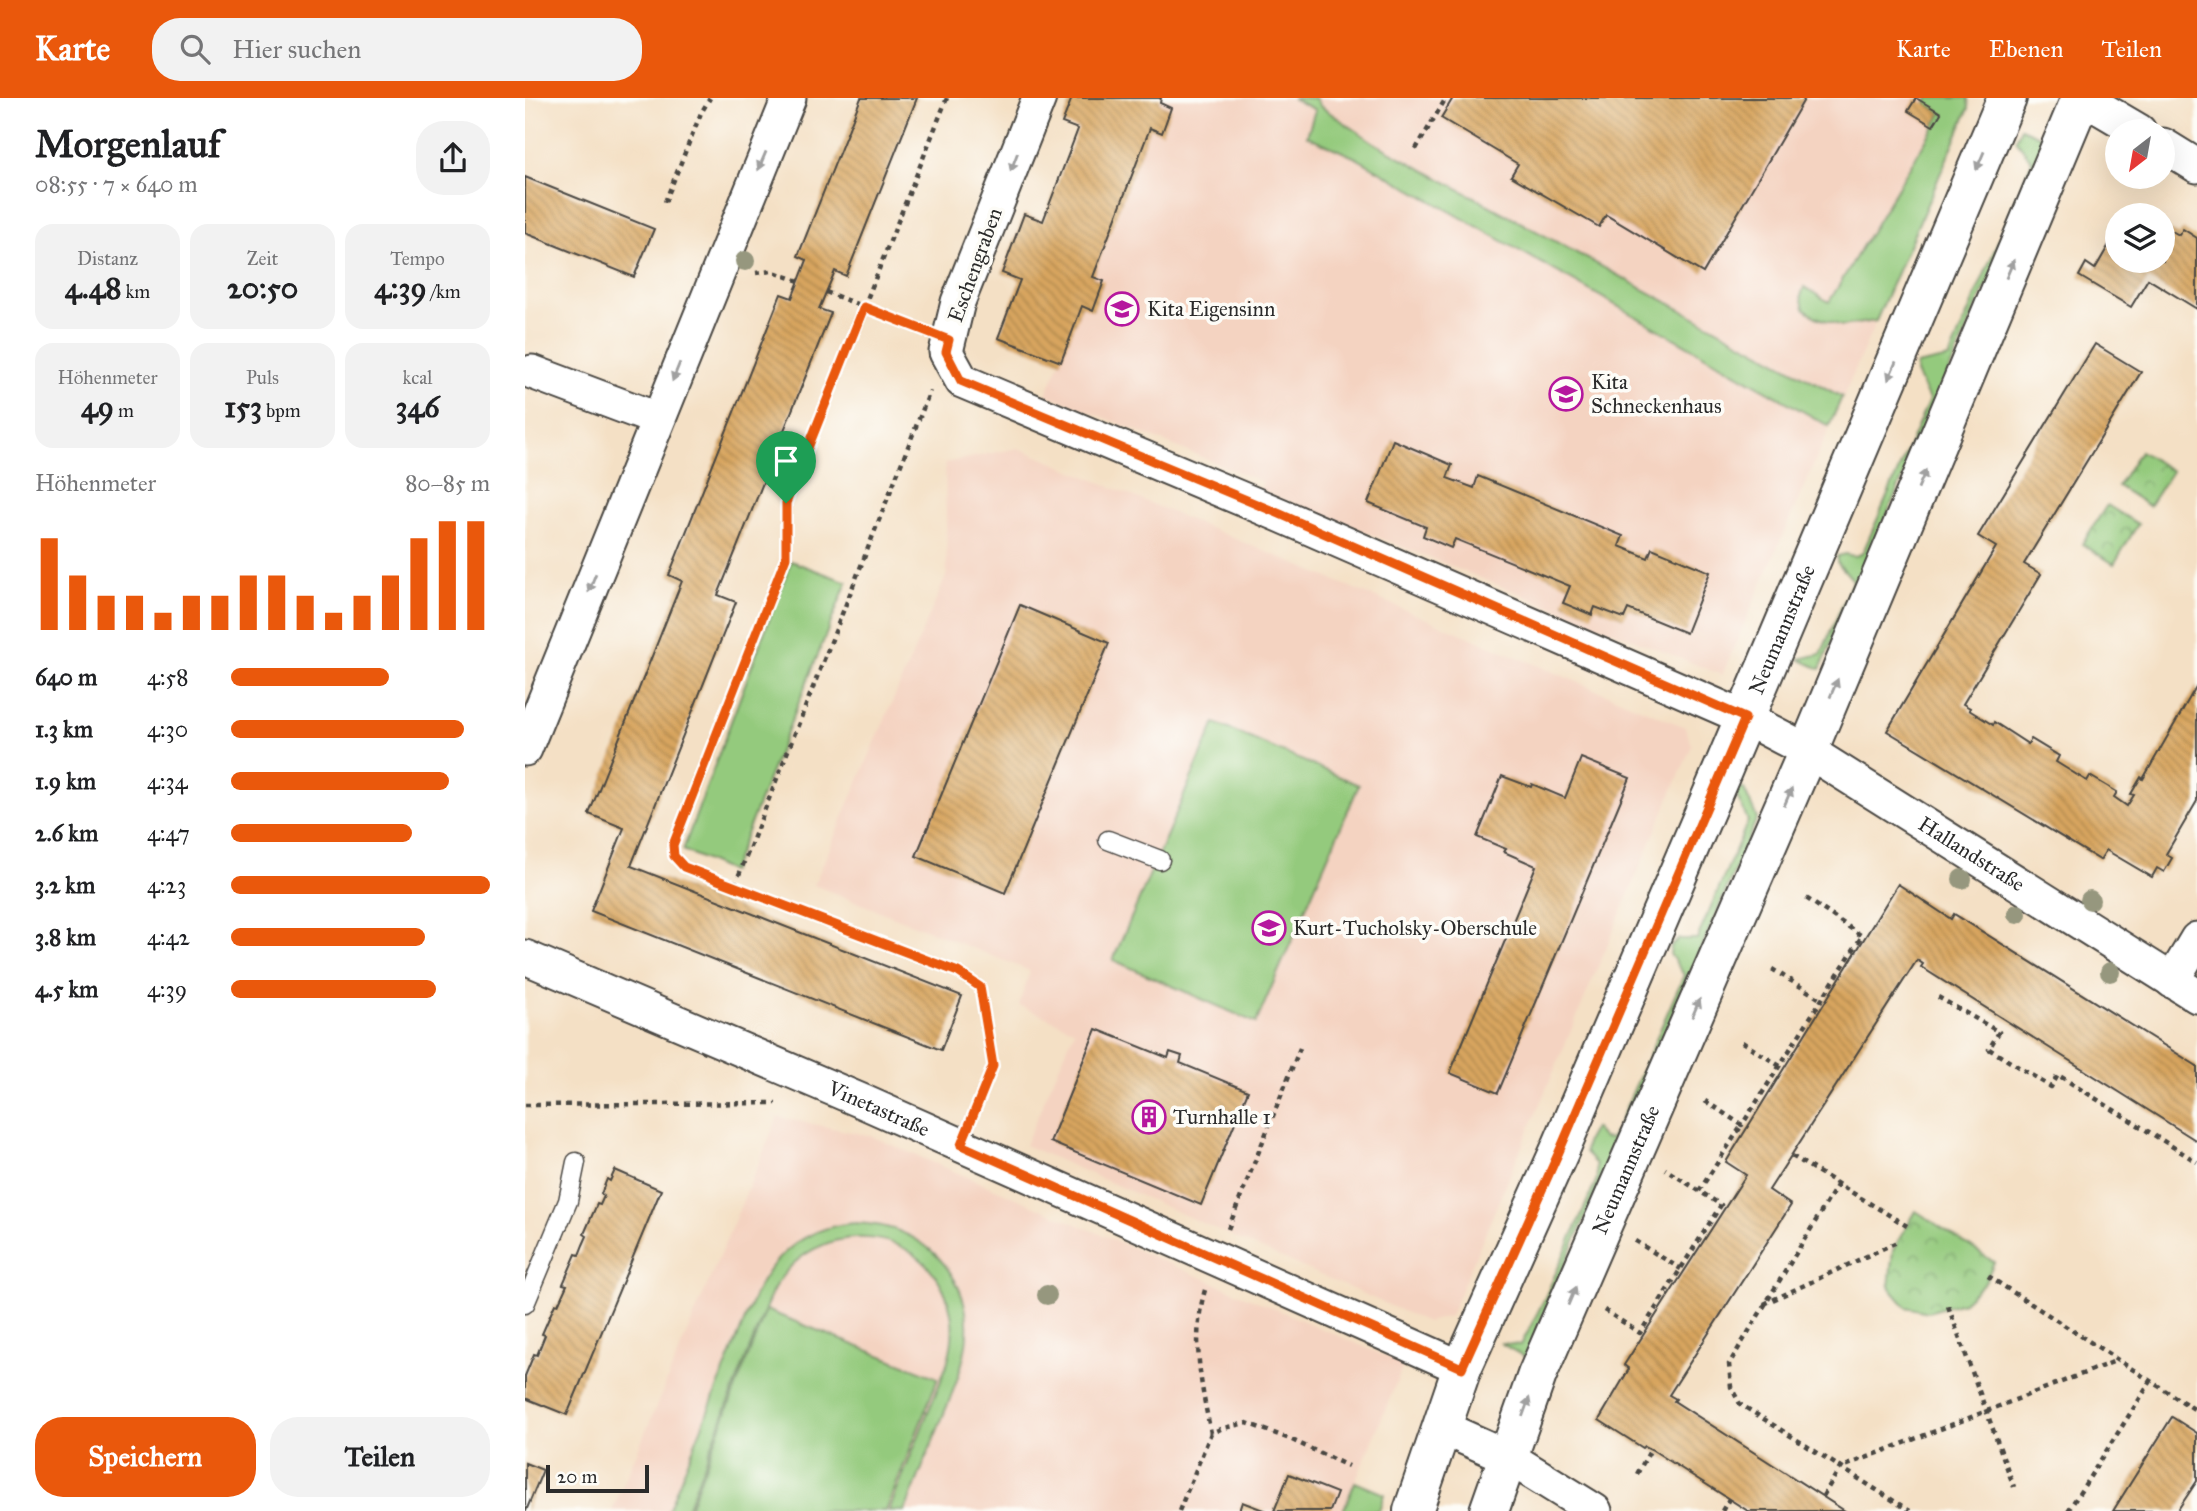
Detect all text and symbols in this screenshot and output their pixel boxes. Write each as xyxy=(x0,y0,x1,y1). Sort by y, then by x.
search box xyxy=(152,18,642,81)
text: Karte xyxy=(35,29,110,69)
icon: search xyxy=(176,30,214,68)
text: Hier suchen xyxy=(232,33,361,65)
text: Karte xyxy=(1896,34,1951,64)
text: Ebenen xyxy=(1989,34,2064,64)
text: Teilen xyxy=(2102,34,2162,64)
north arrow xyxy=(2105,119,2175,189)
map controls xyxy=(2105,119,2175,273)
text: Morgenlauf xyxy=(35,121,221,167)
button: share xyxy=(416,121,490,195)
one-way arrow xyxy=(757,151,768,172)
one-way arrow xyxy=(1008,151,1019,172)
one-way arrow xyxy=(1974,151,1986,171)
text: 08:55 · 7 × 640 m xyxy=(35,170,198,198)
button: layers xyxy=(2105,203,2175,273)
street label: Eschengraben xyxy=(942,204,1008,326)
text: Distanz xyxy=(77,247,138,270)
text: Zeit xyxy=(247,247,278,270)
text: Tempo xyxy=(390,247,445,270)
one-way arrow xyxy=(2005,258,2016,279)
text: 4.48 xyxy=(65,270,121,306)
text: 20:50 xyxy=(227,270,298,306)
text: 4:39 xyxy=(374,270,427,306)
text: km xyxy=(121,280,150,303)
text: /km xyxy=(427,280,461,303)
school or university icon: Kita Eigensinn xyxy=(1103,290,1141,328)
place label: Kita Eigensinn xyxy=(1147,296,1275,322)
one-way arrow xyxy=(1886,360,1897,381)
one-way arrow xyxy=(671,361,682,382)
text: Höhenmeter xyxy=(57,366,158,389)
text: Puls xyxy=(246,366,279,389)
text: kcal xyxy=(403,366,432,389)
place label: Kita Schneckenhaus xyxy=(1591,369,1722,419)
school or university icon: Kita Schneckenhaus xyxy=(1547,375,1585,413)
text: 49 xyxy=(81,389,114,425)
text: 153 xyxy=(224,389,262,425)
text: 346 xyxy=(395,389,440,425)
text: m xyxy=(114,399,134,422)
text: bpm xyxy=(262,399,301,422)
pin xyxy=(756,431,816,503)
icon: arrive xyxy=(767,442,805,480)
one-way arrow xyxy=(1917,468,1928,489)
text: Höhenmeter xyxy=(35,469,156,497)
text: 80–85 m xyxy=(405,469,490,497)
street label: Neumannstraße xyxy=(1743,561,1821,698)
one-way arrow xyxy=(586,572,597,593)
text: 640 m xyxy=(35,663,97,691)
text: 4:58 xyxy=(147,663,189,691)
one-way arrow xyxy=(1829,678,1840,699)
text: 1.3 km xyxy=(35,715,93,743)
text: 4:30 xyxy=(147,715,188,743)
text: 1.9 km xyxy=(35,767,96,795)
text: 4:34 xyxy=(147,767,188,795)
one-way arrow xyxy=(1783,786,1794,807)
street label: Hallandstraße xyxy=(1914,811,2030,897)
text: 2.6 km xyxy=(35,819,98,847)
text: 4:47 xyxy=(147,819,190,847)
text: 3.2 km xyxy=(35,871,95,899)
text: 4:23 xyxy=(147,871,186,899)
school or university icon: Kurt-Tucholsky-Oberschule xyxy=(1250,909,1288,947)
place label: Kurt-Tucholsky-Oberschule xyxy=(1293,915,1537,941)
text: 3.8 km xyxy=(35,923,96,951)
text: 4:42 xyxy=(147,923,190,951)
text: 4.5 km xyxy=(35,975,98,1003)
text: 4:39 xyxy=(147,975,187,1003)
one-way arrow xyxy=(1691,998,1702,1019)
street label: Vinetastraße xyxy=(823,1075,934,1143)
building icon: Turnhalle 1 xyxy=(1130,1098,1168,1136)
street label: Neumannstraße xyxy=(1587,1101,1666,1238)
place label: Turnhalle 1 xyxy=(1173,1104,1271,1130)
one-way arrow xyxy=(1566,1285,1577,1306)
one-way arrow xyxy=(1521,1397,1532,1418)
button: Speichern xyxy=(35,1417,256,1497)
button: Teilen xyxy=(270,1417,490,1497)
scale bar xyxy=(546,1462,649,1494)
text: 20 m xyxy=(557,1465,598,1488)

